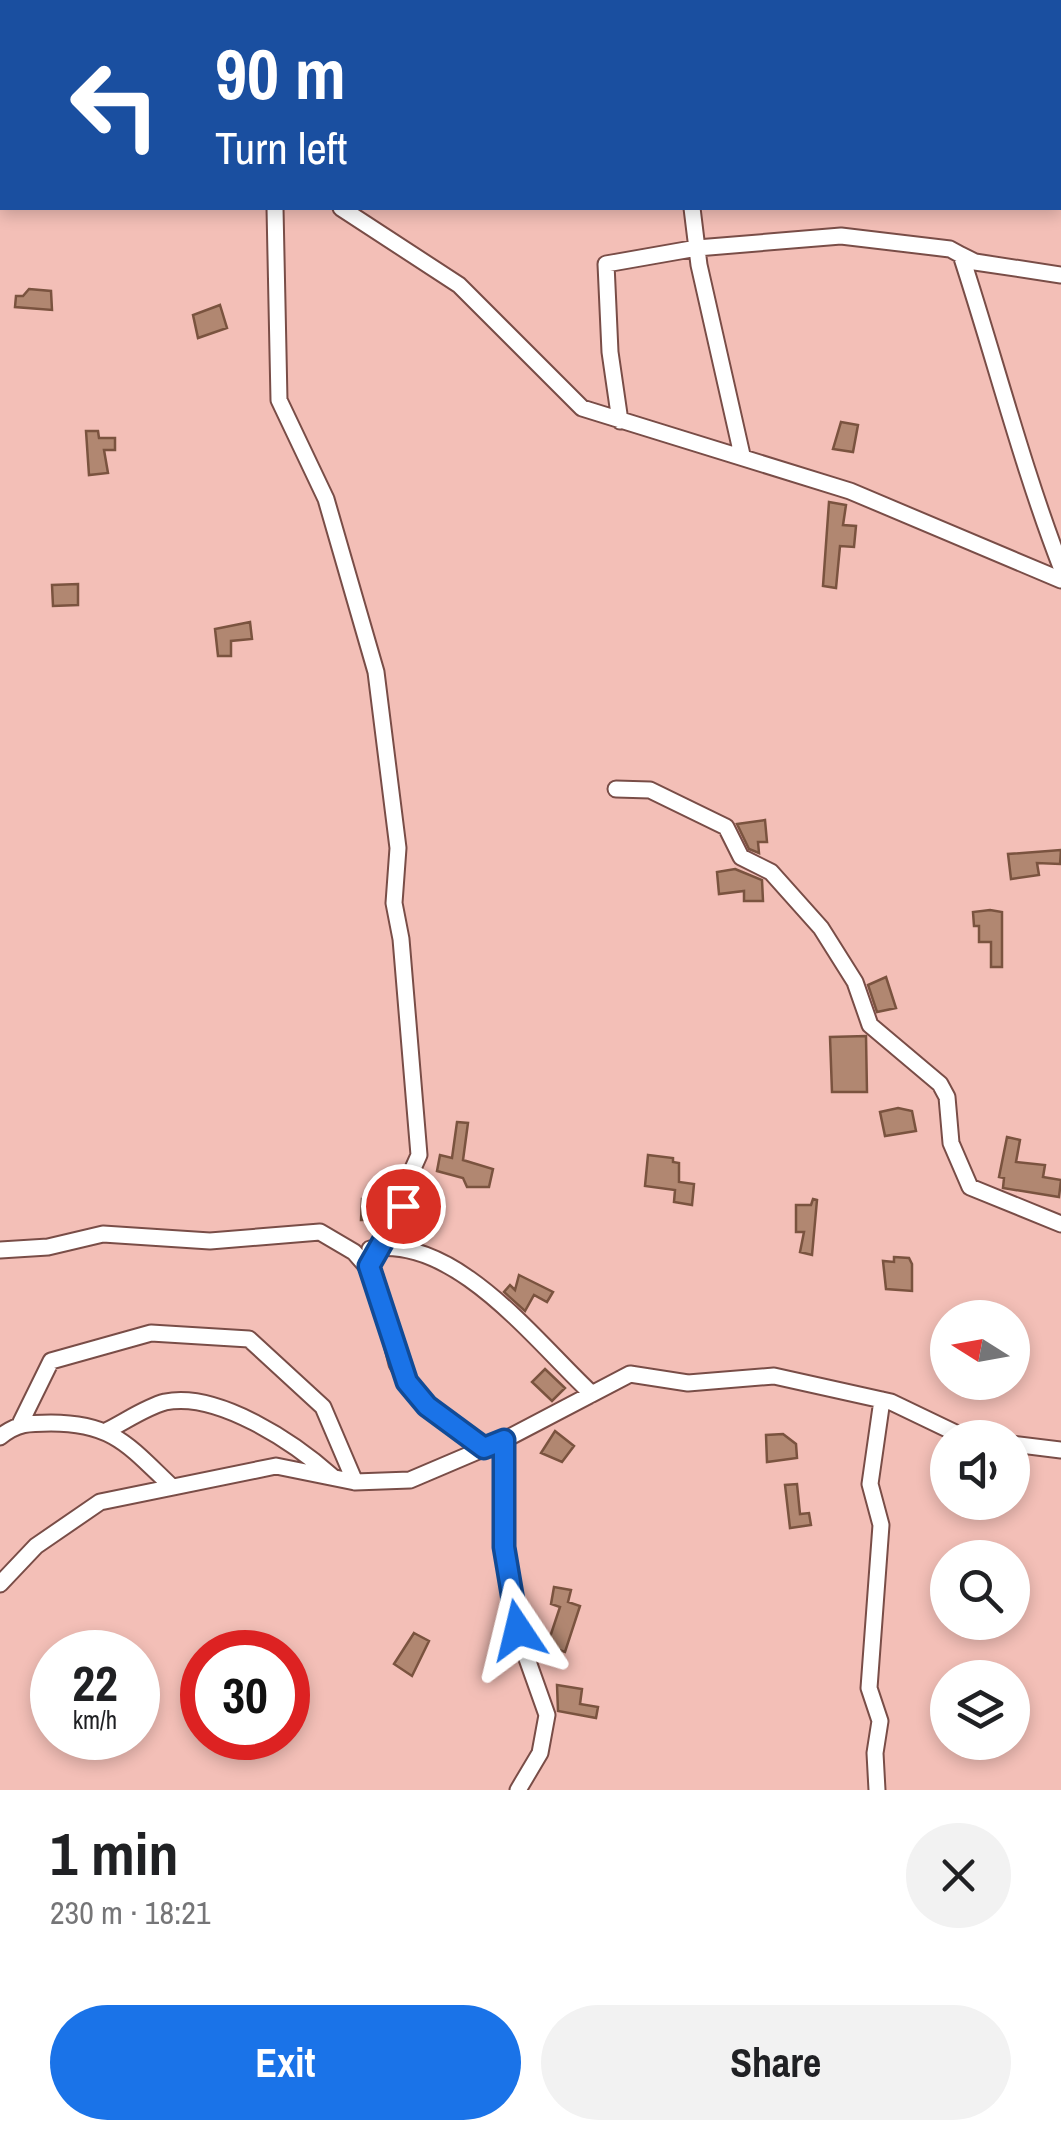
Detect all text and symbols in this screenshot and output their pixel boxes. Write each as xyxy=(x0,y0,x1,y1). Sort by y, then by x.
text: 90 m xyxy=(215,27,346,121)
icon: left xyxy=(50,40,180,170)
text: Turn left xyxy=(215,117,347,178)
pin xyxy=(361,1164,446,1249)
icon: arrive xyxy=(376,1179,431,1234)
north arrow xyxy=(930,1300,1030,1400)
map controls xyxy=(930,1300,1030,1760)
button: sound xyxy=(930,1420,1030,1520)
button: search xyxy=(930,1540,1030,1640)
position arrow xyxy=(466,1578,570,1682)
speed limit sign: 30 xyxy=(180,1630,310,1760)
text: 22 xyxy=(72,1649,118,1717)
button: layers xyxy=(930,1660,1030,1760)
text: km/h xyxy=(73,1703,117,1737)
text: 1 min xyxy=(50,1813,179,1894)
button: close xyxy=(906,1823,1011,1928)
text: 230 m · 18:21 xyxy=(50,1891,210,1934)
button: Exit xyxy=(50,2005,521,2120)
button: Share xyxy=(541,2005,1011,2120)

